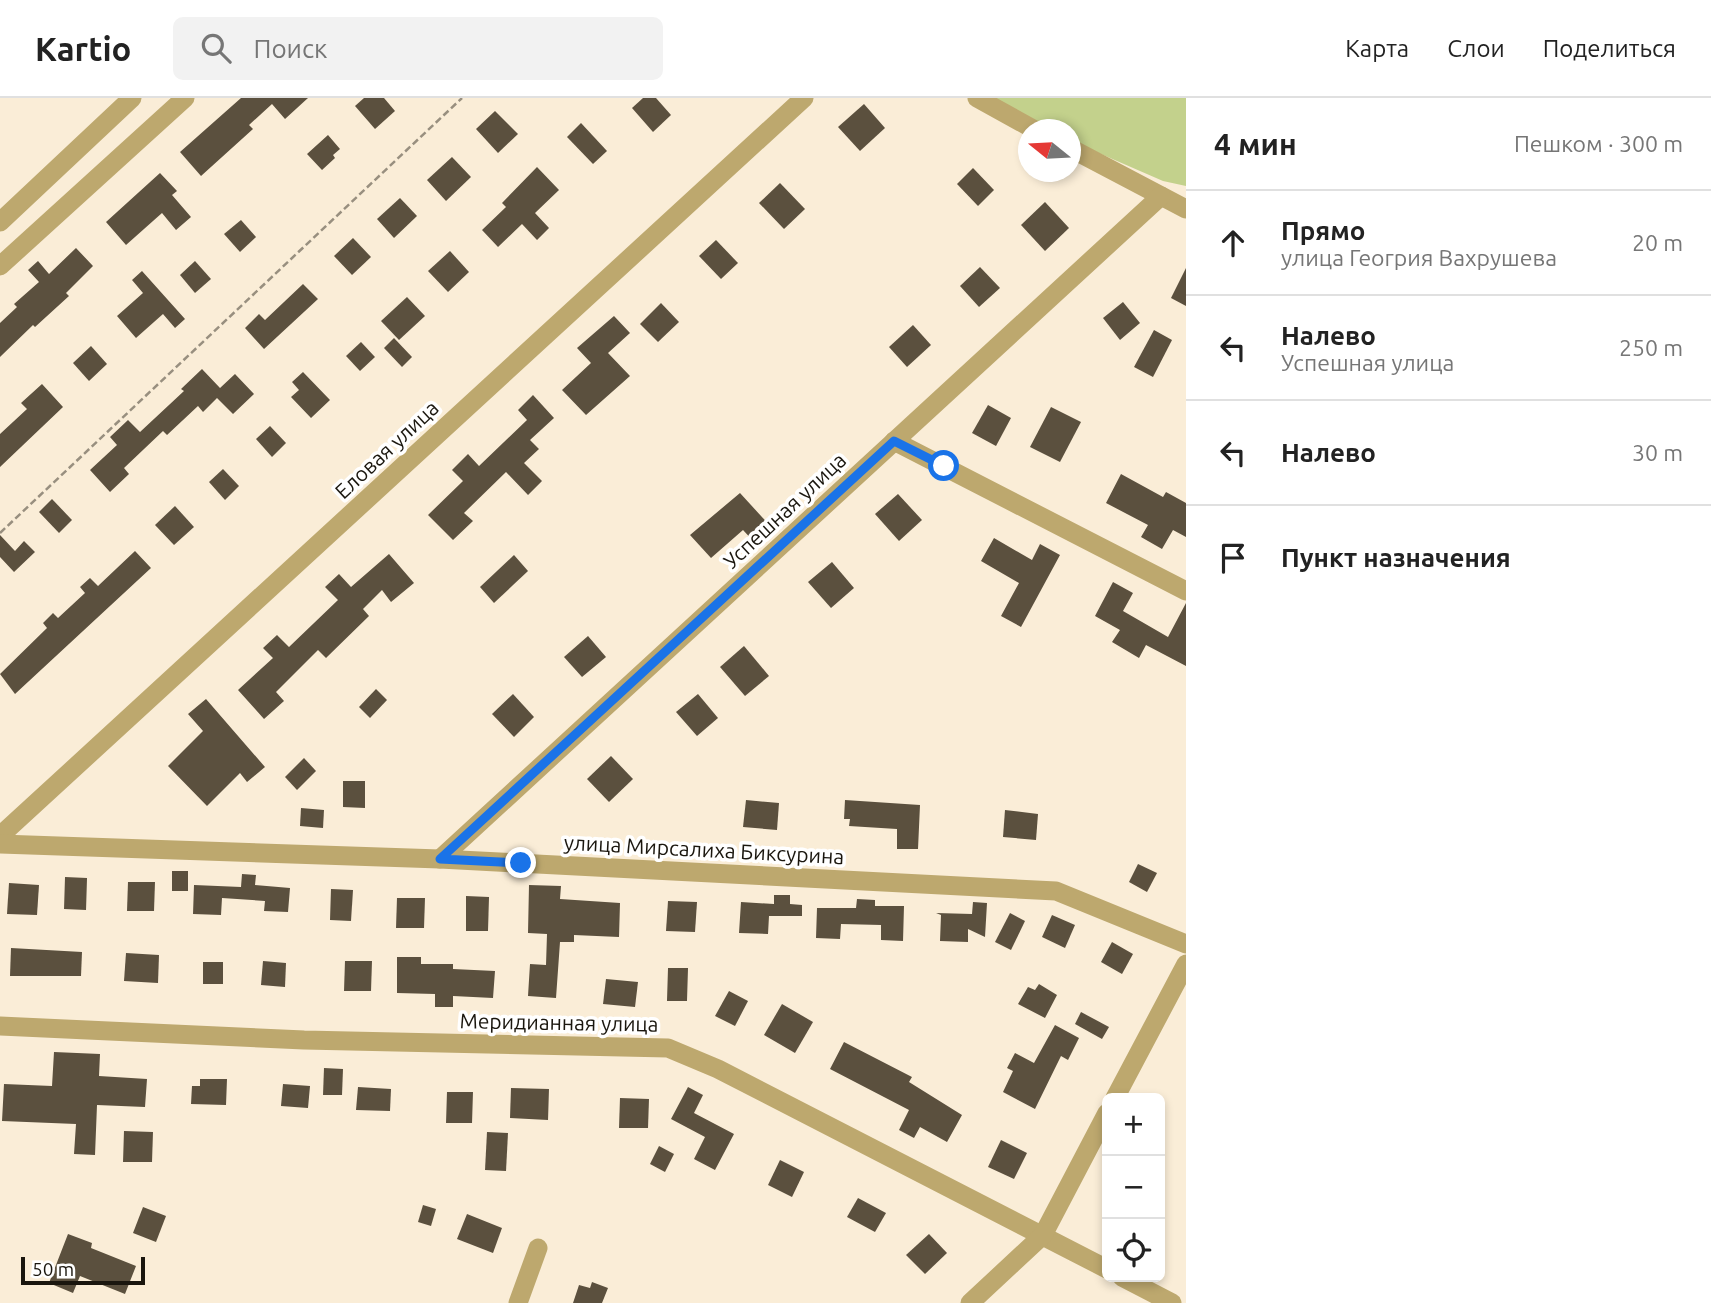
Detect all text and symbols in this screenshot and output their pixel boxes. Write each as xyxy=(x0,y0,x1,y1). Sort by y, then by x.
search box xyxy=(173,17,663,80)
icon: search xyxy=(197,29,235,67)
text: Kartio xyxy=(35,30,131,67)
text: Поиск xyxy=(253,34,327,63)
text: Карта xyxy=(1345,35,1409,62)
text: Слои xyxy=(1447,35,1505,62)
text: Поделиться xyxy=(1543,35,1676,62)
north arrow xyxy=(1018,119,1081,182)
text: 4 мин xyxy=(1214,127,1297,161)
text: Пешком · 300 m xyxy=(1514,131,1683,156)
text: Прямо xyxy=(1281,216,1365,245)
icon: ahead xyxy=(1214,224,1252,262)
text: 20 m xyxy=(1632,230,1683,255)
text: улица Геогрия Вахрушева xyxy=(1281,245,1557,270)
text: Налево xyxy=(1281,321,1376,350)
icon: left xyxy=(1214,329,1252,367)
text: 250 m xyxy=(1619,335,1683,360)
text: Успешная улица xyxy=(1281,350,1454,375)
street label: Еловая улица xyxy=(330,395,443,503)
icon: left xyxy=(1214,434,1252,472)
text: Налево xyxy=(1281,438,1376,467)
text: 30 m xyxy=(1632,440,1683,465)
street label: Успешная улица xyxy=(718,448,850,573)
route start xyxy=(928,450,959,481)
icon: arrive xyxy=(1214,539,1252,577)
text: Пункт назначения xyxy=(1281,543,1511,572)
street label: улица Мирсалиха Биксурина xyxy=(563,830,845,868)
route end xyxy=(505,847,536,878)
street label: Меридианная улица xyxy=(459,1008,659,1036)
map controls xyxy=(1102,1093,1165,1282)
button: + xyxy=(1102,1093,1165,1156)
button: − xyxy=(1102,1156,1165,1219)
button: locate xyxy=(1102,1219,1165,1282)
scale bar xyxy=(21,1254,145,1286)
text: 50 m xyxy=(32,1258,74,1280)

